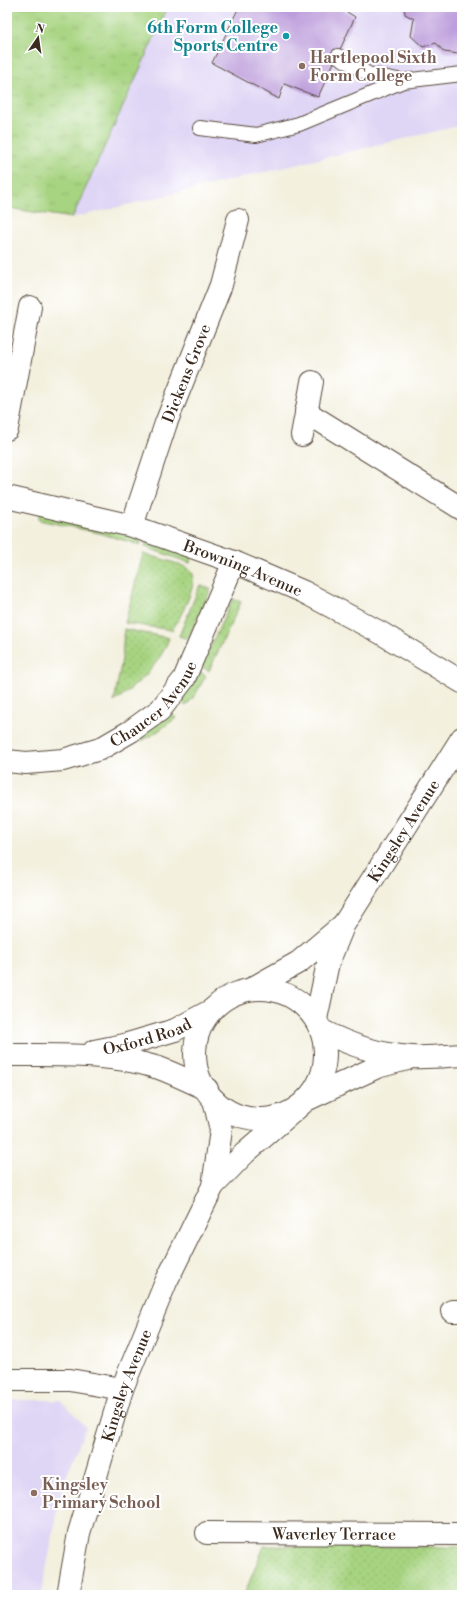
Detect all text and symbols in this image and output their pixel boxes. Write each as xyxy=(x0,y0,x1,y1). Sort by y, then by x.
north arrow xyxy=(18,18,58,58)
place label: 6th Form College Sports Centre xyxy=(147,18,278,56)
text: N xyxy=(34,21,46,37)
marker: 6th Form College Sports Centre xyxy=(281,31,291,41)
place label: Hartlepool Sixth Form College xyxy=(310,48,437,86)
marker: Hartlepool Sixth Form College xyxy=(297,61,307,71)
street label: Dickens Grove xyxy=(158,321,215,426)
street label: Browning Avenue xyxy=(180,536,305,601)
street label: Chaucer Avenue xyxy=(106,658,202,752)
street label: Kingsley Avenue xyxy=(364,776,444,887)
street label: Oxford Road xyxy=(101,1014,195,1060)
street label: Kingsley Avenue xyxy=(98,1326,157,1444)
place label: Kingsley Primary School xyxy=(42,1475,161,1513)
marker: Kingsley Primary School xyxy=(29,1488,39,1498)
street label: Waverley Terrace xyxy=(271,1524,396,1545)

